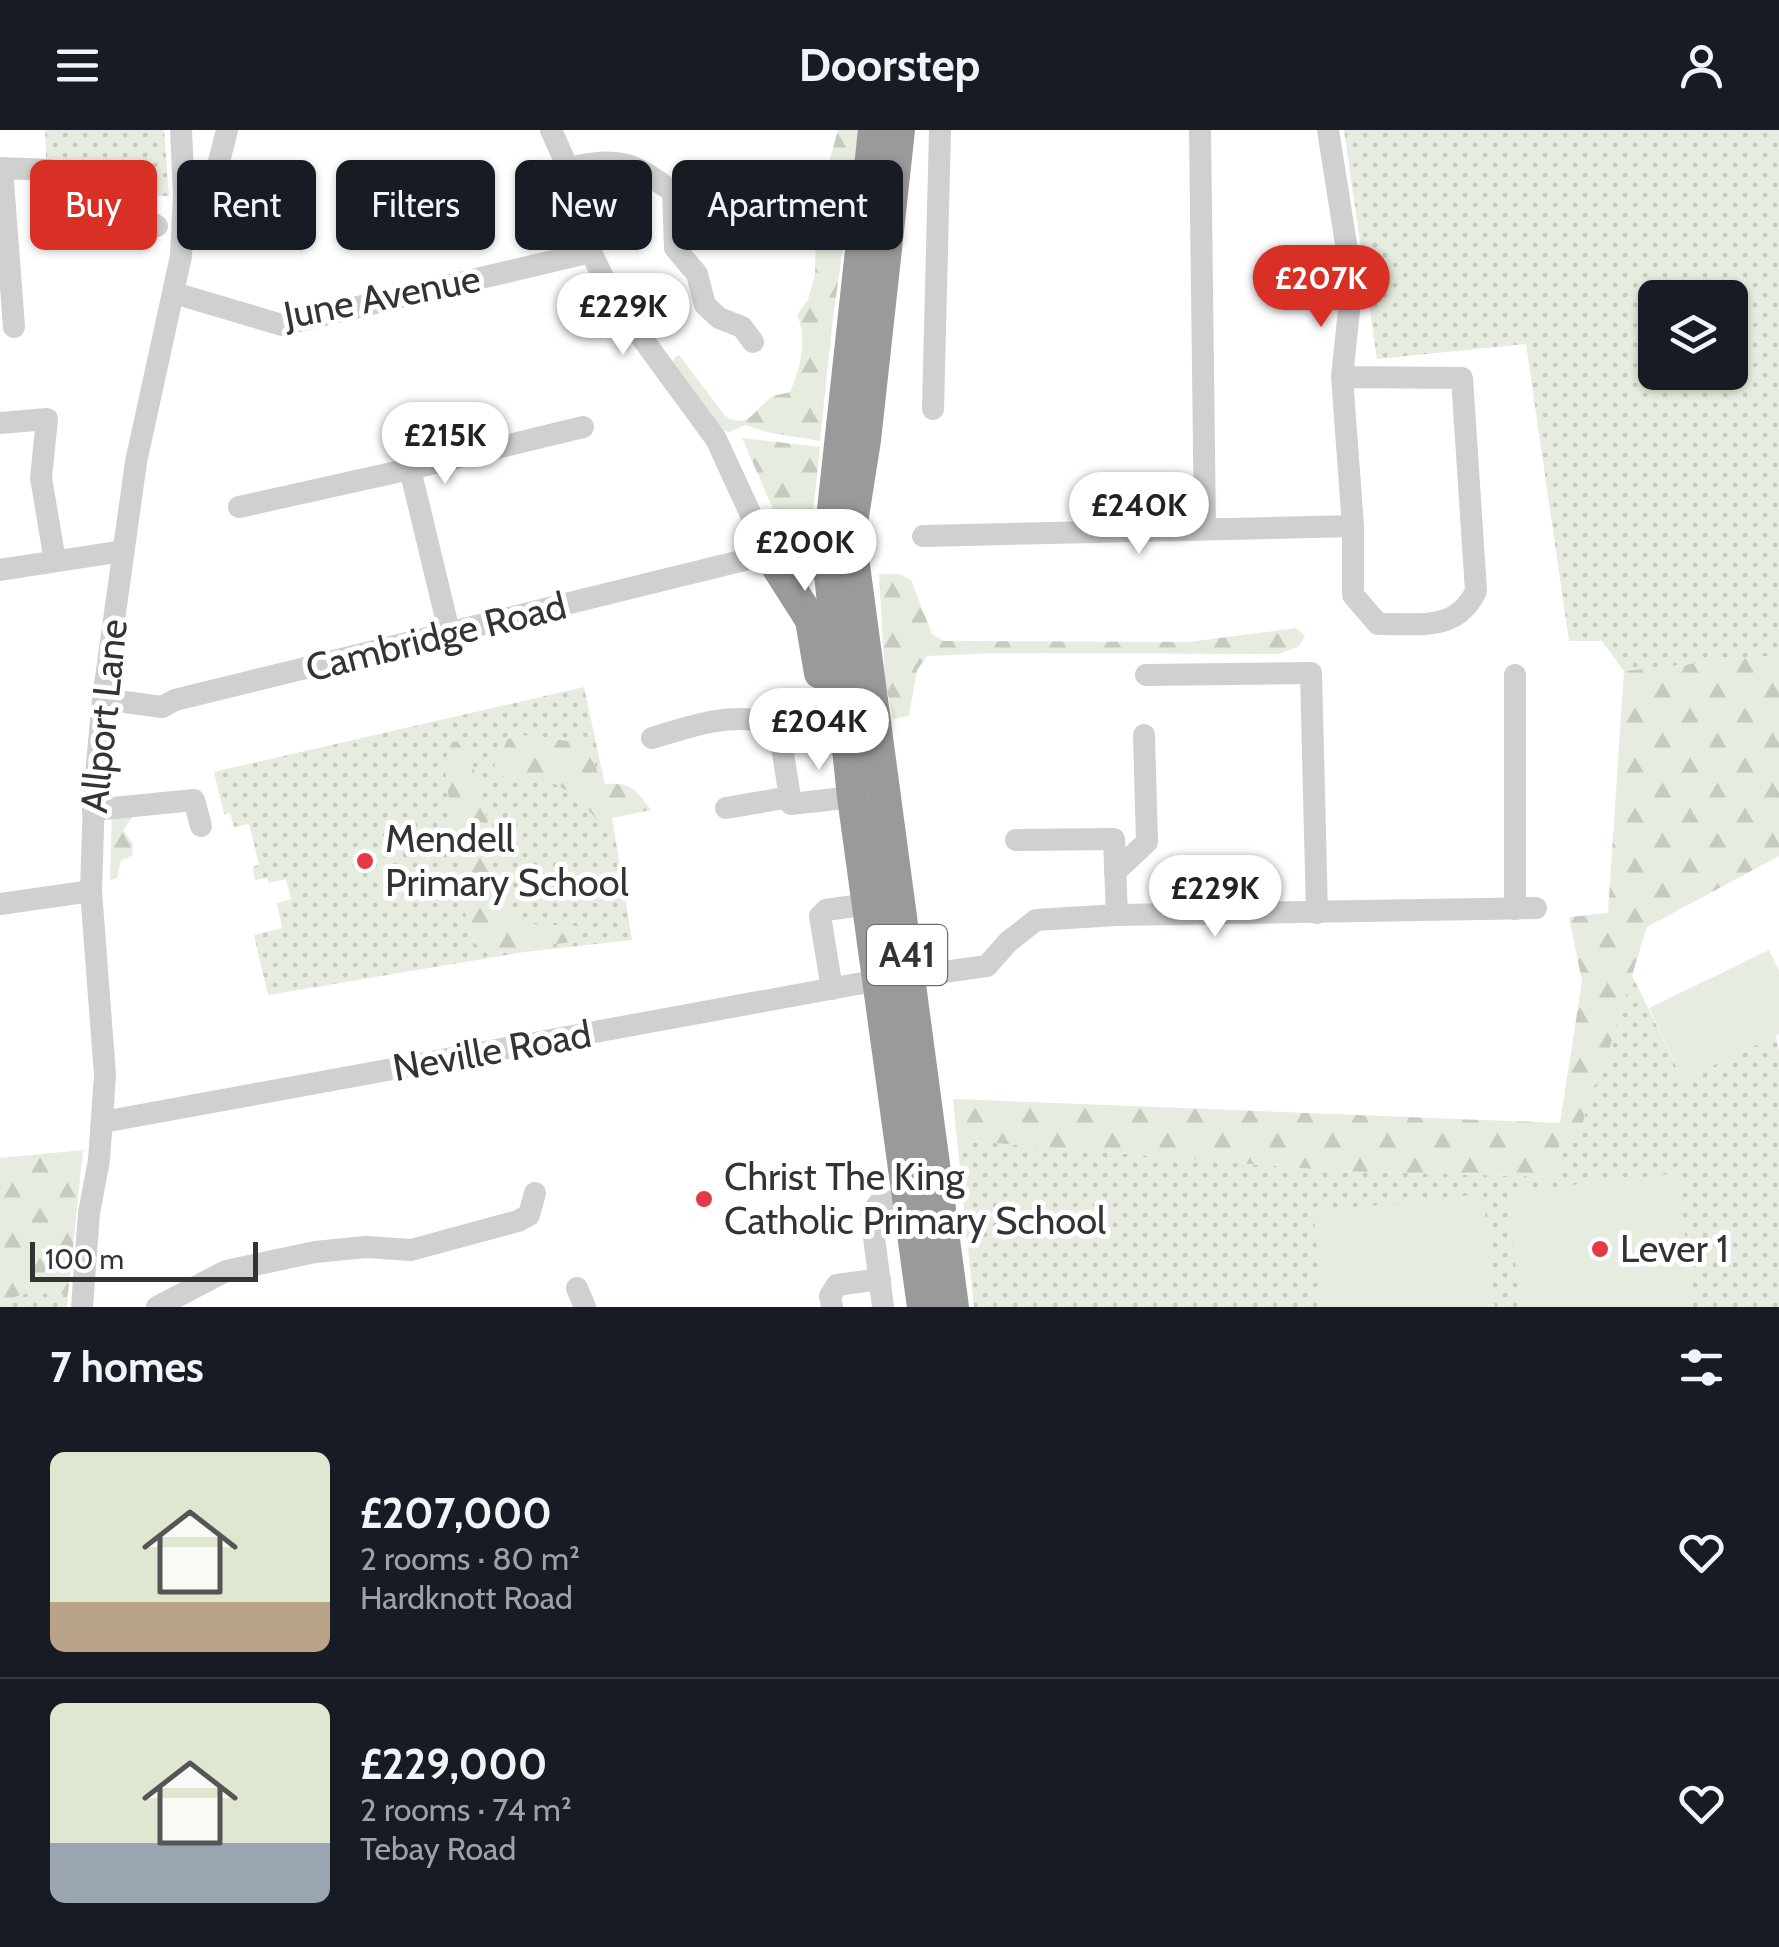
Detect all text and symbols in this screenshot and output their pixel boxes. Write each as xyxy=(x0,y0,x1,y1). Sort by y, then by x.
icon: menu xyxy=(50,38,105,93)
text: Doorstep xyxy=(799,38,980,92)
icon: person xyxy=(1674,38,1729,93)
chip: Buy xyxy=(30,160,157,250)
chip: Rent xyxy=(177,160,316,250)
chip: Filters xyxy=(336,160,495,250)
chip: New xyxy=(515,160,652,250)
chip: Apartment xyxy=(672,160,903,250)
pin: £207K xyxy=(1251,245,1391,330)
street label: June Avenue xyxy=(279,254,484,339)
text: £207K xyxy=(1275,258,1367,297)
pin: £229K xyxy=(553,273,693,358)
map controls xyxy=(1638,280,1748,390)
button: layers xyxy=(1638,280,1748,390)
text: £229K xyxy=(579,286,667,325)
pin: £215K xyxy=(375,402,515,487)
text: £215K xyxy=(404,415,486,454)
pin: £240K xyxy=(1069,472,1209,557)
text: £240K xyxy=(1091,485,1187,524)
pin: £200K xyxy=(735,509,875,594)
text: £200K xyxy=(756,522,854,561)
street label: Cambridge Road xyxy=(301,581,571,692)
street label: Allport Lane xyxy=(70,617,137,815)
pin: £204K xyxy=(749,688,889,773)
text: £204K xyxy=(771,701,867,740)
place label: Mendell Primary School xyxy=(385,815,629,906)
marker: Mendell Primary School xyxy=(354,850,376,872)
pin: £229K xyxy=(1145,855,1285,940)
text: £229K xyxy=(1171,868,1259,907)
road number: A41 xyxy=(867,925,947,985)
street label: Neville Road xyxy=(389,1010,595,1091)
place label: Christ The King Catholic Primary School xyxy=(724,1153,1106,1244)
marker: Christ The King Catholic Primary School xyxy=(693,1188,715,1210)
place label: Lever 1 xyxy=(1620,1225,1729,1272)
scale bar xyxy=(30,1237,258,1282)
marker: Lever 1 xyxy=(1589,1238,1611,1260)
text: 100 m xyxy=(45,1242,124,1276)
icon: filters xyxy=(1674,1340,1729,1395)
text: 7 homes xyxy=(50,1341,204,1393)
text: £207,000 xyxy=(360,1487,552,1539)
icon: home xyxy=(130,1492,250,1612)
icon: heart xyxy=(1674,1525,1729,1580)
text: 2 rooms · 80 m² xyxy=(360,1539,580,1578)
text: Hardknott Road xyxy=(360,1578,573,1617)
text: £229,000 xyxy=(360,1738,548,1790)
icon: home xyxy=(130,1743,250,1863)
icon: heart xyxy=(1674,1776,1729,1831)
text: 2 rooms · 74 m² xyxy=(360,1790,572,1829)
text: Tebay Road xyxy=(360,1829,516,1868)

